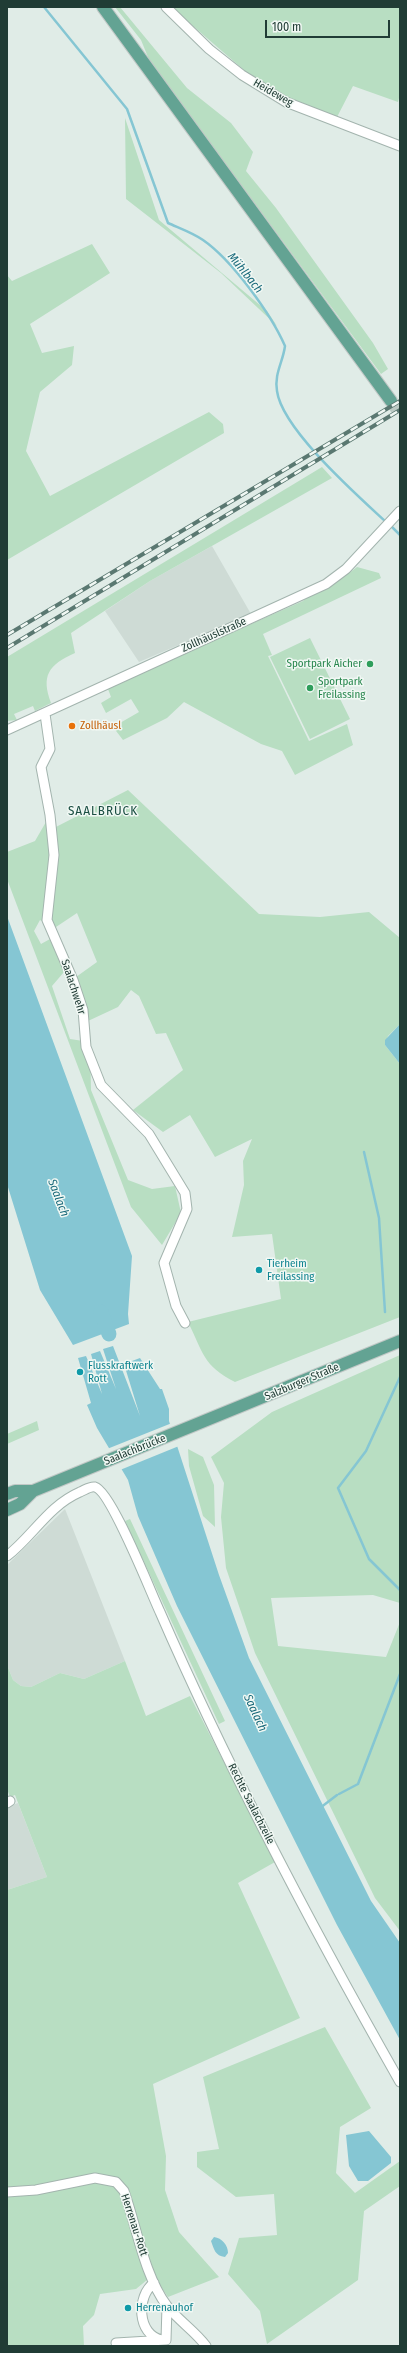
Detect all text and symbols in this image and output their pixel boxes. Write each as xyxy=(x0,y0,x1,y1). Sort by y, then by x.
scale bar xyxy=(267,12,392,38)
text: 100 m xyxy=(272,20,301,34)
street label: Heideweg xyxy=(251,76,295,110)
water label: Mühlbach xyxy=(224,250,266,296)
street label: Zollhäuslstraße xyxy=(180,615,248,655)
place label: Sportpark Aicher xyxy=(286,657,362,671)
marker: Sportpark Aicher xyxy=(365,659,375,669)
place label: Sportpark Freilassing xyxy=(318,675,365,701)
marker: Sportpark Freilassing xyxy=(305,683,315,693)
place label: Zollhäusl xyxy=(80,719,121,733)
marker: Zollhäusl xyxy=(67,721,77,731)
district label: SAALBRÜCK xyxy=(68,803,138,819)
street label: Saalachwehr xyxy=(58,958,88,1016)
water label: Saalach xyxy=(44,1177,72,1219)
place label: Tierheim Freilassing xyxy=(267,1257,314,1283)
marker: Tierheim Freilassing xyxy=(254,1265,264,1275)
place label: Flusskraftwerk Rott xyxy=(88,1359,153,1385)
street label: Salzburger Straße xyxy=(263,1360,341,1404)
marker: Flusskraftwerk Rott xyxy=(75,1367,85,1377)
street label: Saalachbrücke xyxy=(102,1432,168,1468)
water label: Saalach xyxy=(240,1692,270,1734)
street label: Rechte Saalachzeile xyxy=(225,1761,277,1847)
street label: Herrenau-Rott xyxy=(118,2192,150,2258)
place label: Herrenauhof xyxy=(136,2301,193,2315)
marker: Herrenauhof xyxy=(123,2303,133,2313)

